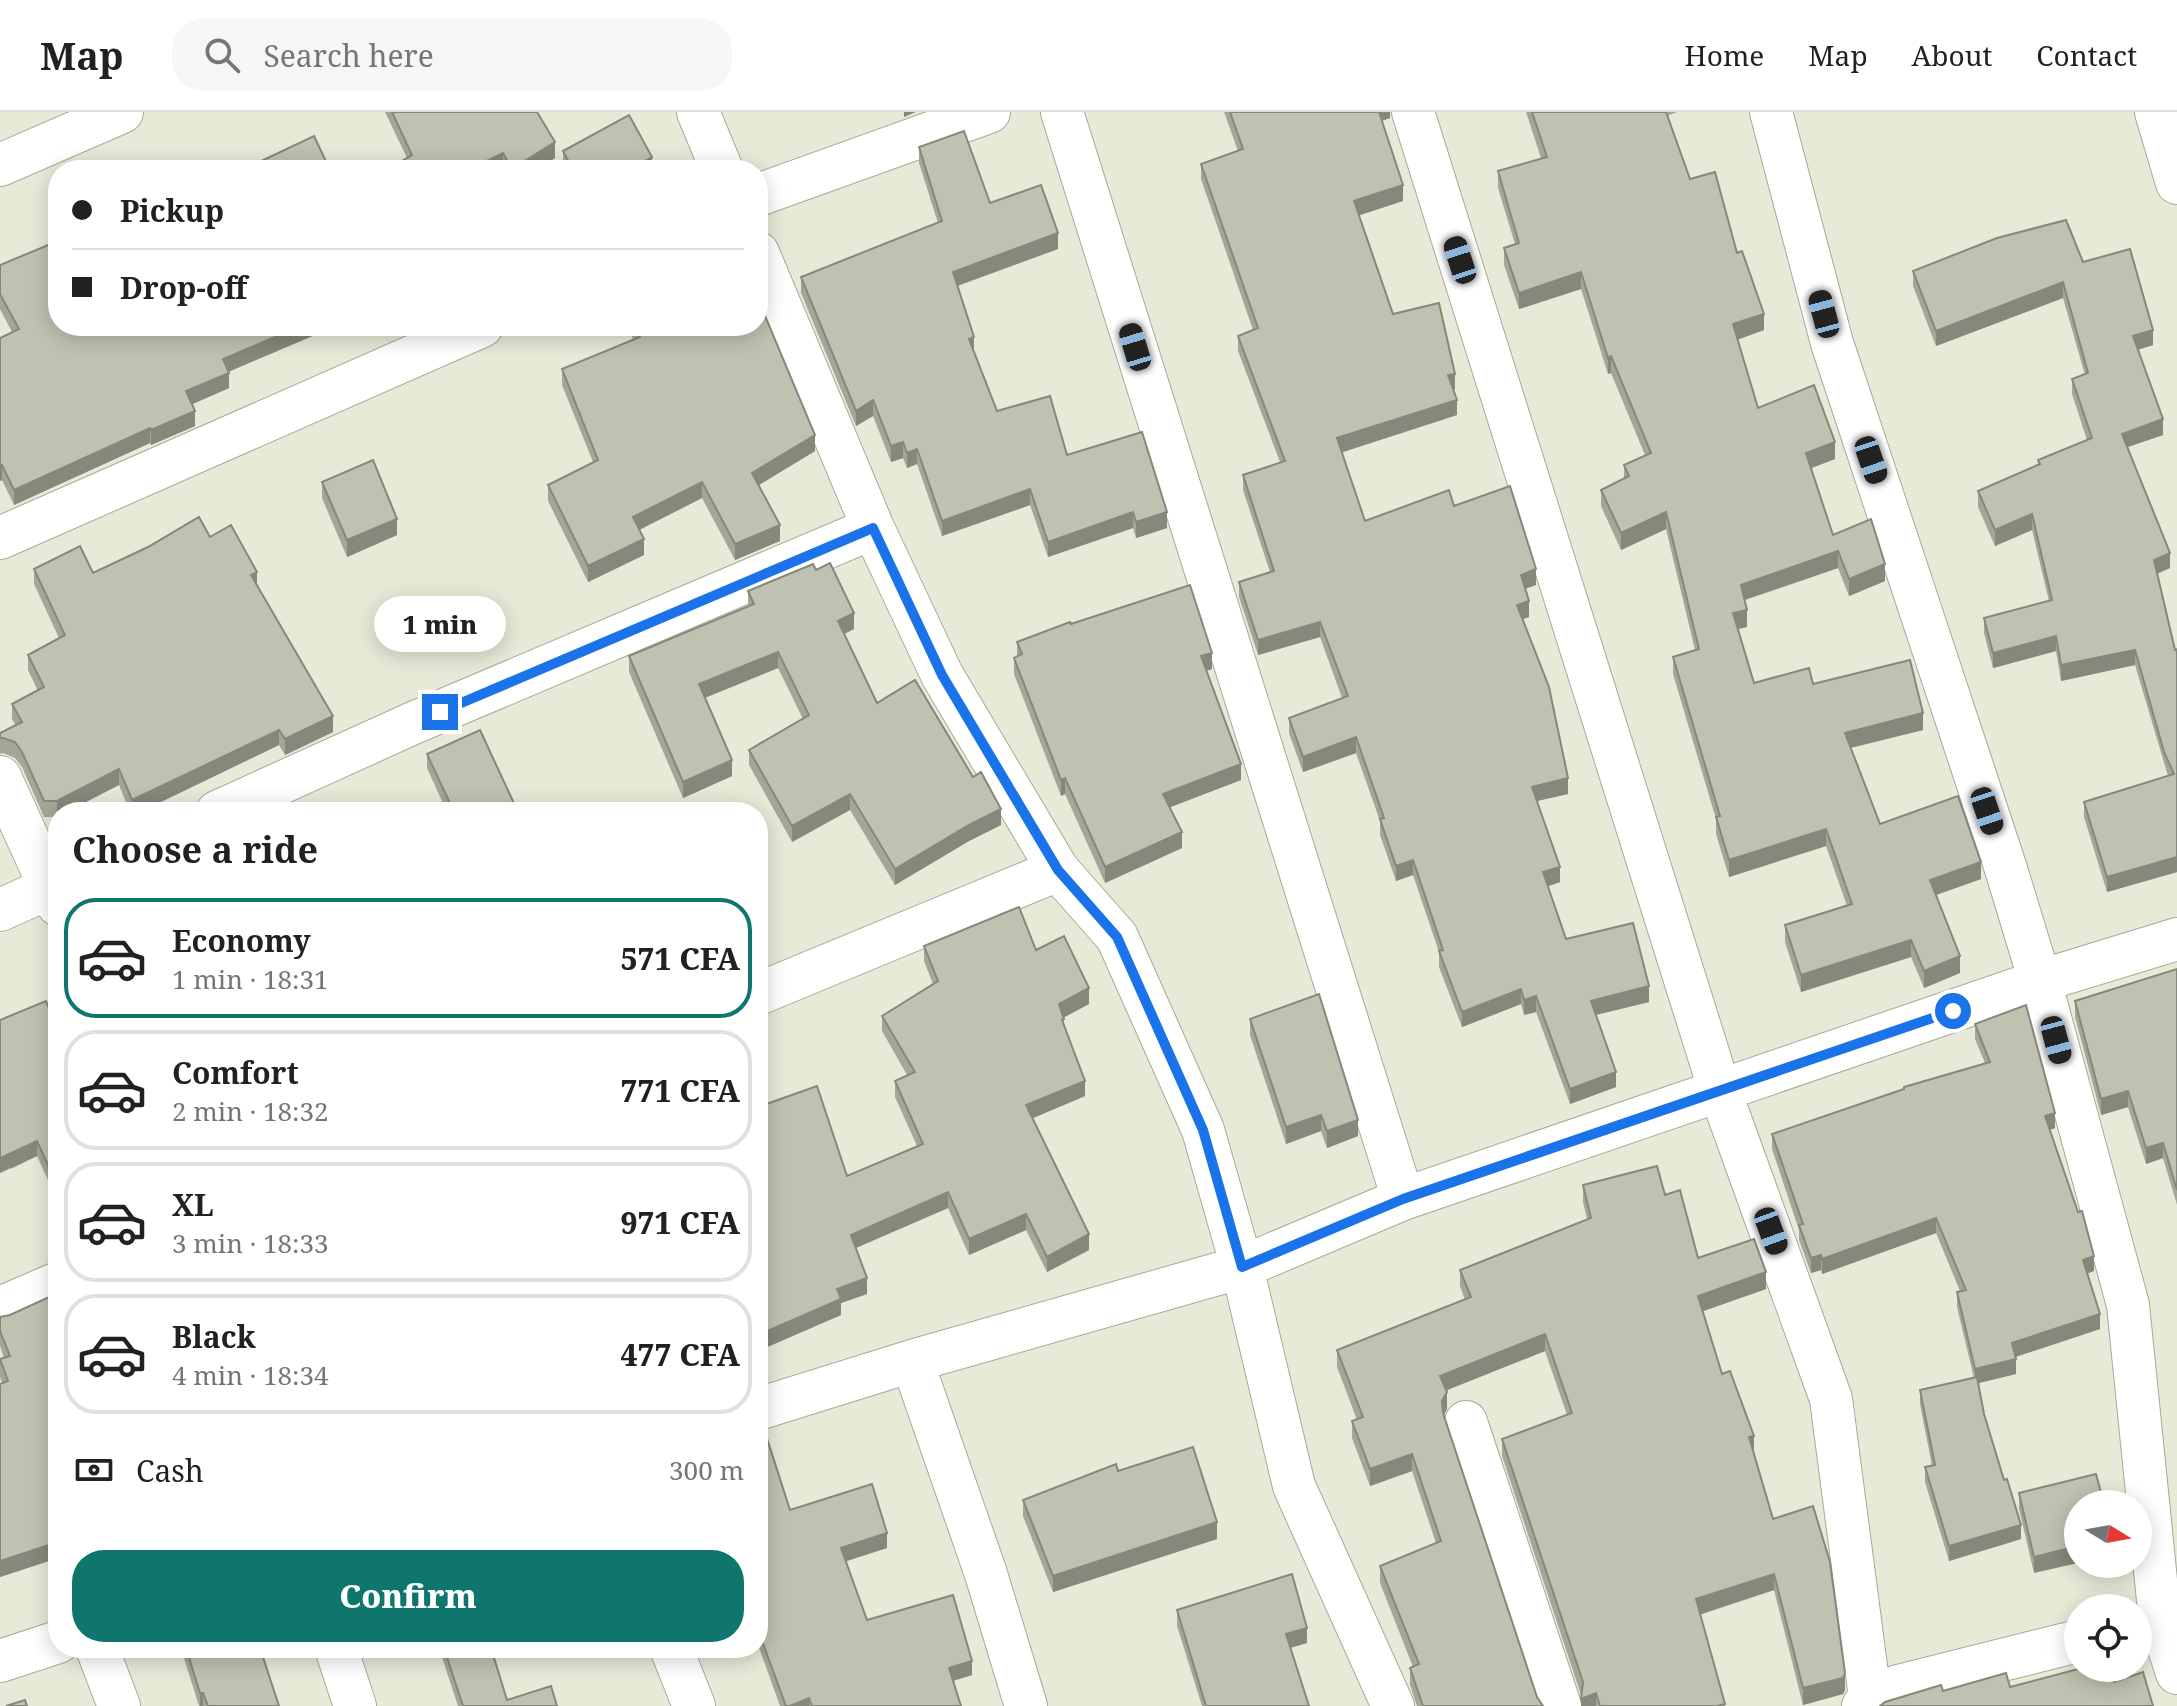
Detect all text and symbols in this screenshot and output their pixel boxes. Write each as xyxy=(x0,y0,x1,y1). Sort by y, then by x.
search box xyxy=(172,19,732,91)
text: Map xyxy=(40,29,124,81)
icon: search xyxy=(200,33,244,77)
text: Search here xyxy=(264,35,434,76)
text: Home xyxy=(1685,36,1764,74)
text: Map xyxy=(1808,36,1868,74)
text: About xyxy=(1912,36,1992,74)
text: Contact xyxy=(2036,36,2137,74)
text: Pickup xyxy=(120,190,224,231)
car xyxy=(1441,233,1479,287)
text: Drop-off xyxy=(120,267,247,308)
car xyxy=(1806,288,1842,340)
car xyxy=(1117,321,1153,373)
car xyxy=(1852,433,1890,487)
callout: 1 min xyxy=(374,596,506,652)
text: 1 min xyxy=(403,606,477,642)
route end xyxy=(422,694,458,730)
car xyxy=(1968,784,2006,838)
text: Choose a ride xyxy=(72,825,318,874)
text: Economy xyxy=(172,920,311,961)
icon: car xyxy=(76,922,148,994)
text: 571 CFA xyxy=(620,938,740,979)
text: 1 min · 18:31 xyxy=(172,961,329,997)
route start xyxy=(1935,993,1971,1029)
car xyxy=(2038,1014,2074,1066)
text: Comfort xyxy=(172,1052,299,1093)
icon: car xyxy=(76,1054,148,1126)
text: 771 CFA xyxy=(620,1070,740,1111)
text: 2 min · 18:32 xyxy=(172,1093,329,1129)
text: XL xyxy=(172,1184,214,1225)
icon: car xyxy=(76,1186,148,1258)
text: 971 CFA xyxy=(620,1202,740,1243)
car xyxy=(1752,1204,1790,1258)
text: 3 min · 18:33 xyxy=(172,1225,329,1261)
text: Black xyxy=(172,1316,256,1357)
icon: car xyxy=(76,1318,148,1390)
text: 477 CFA xyxy=(620,1334,740,1375)
text: 4 min · 18:34 xyxy=(172,1357,329,1393)
icon: cash xyxy=(72,1448,116,1492)
text: Cash xyxy=(136,1450,204,1491)
text: 300 m xyxy=(669,1452,744,1488)
north arrow xyxy=(2064,1490,2152,1578)
map controls xyxy=(2064,1490,2152,1682)
button: Confirm xyxy=(72,1550,744,1642)
button: locate xyxy=(2064,1594,2152,1682)

